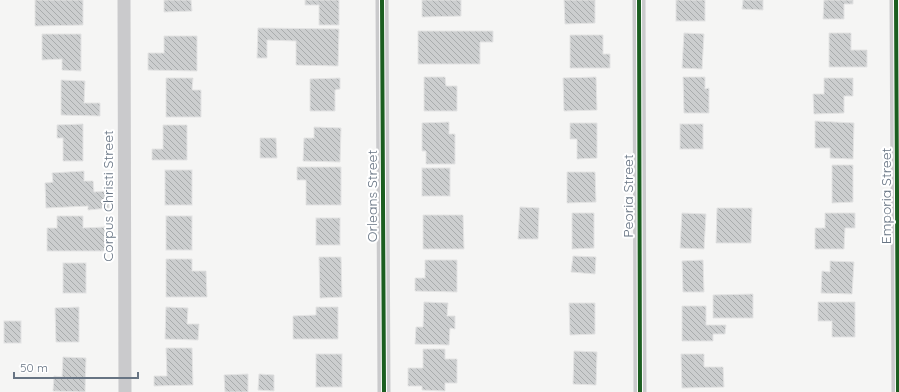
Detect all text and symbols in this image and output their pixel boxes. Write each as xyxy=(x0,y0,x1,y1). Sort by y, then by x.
street label: Corpus Christi Street xyxy=(99,130,117,262)
street label: Emporia Street xyxy=(877,147,895,244)
street label: Orleans Street xyxy=(363,150,381,242)
street label: Peoria Street xyxy=(619,154,637,238)
scale bar xyxy=(14,354,138,380)
text: 50 m xyxy=(20,360,48,375)

